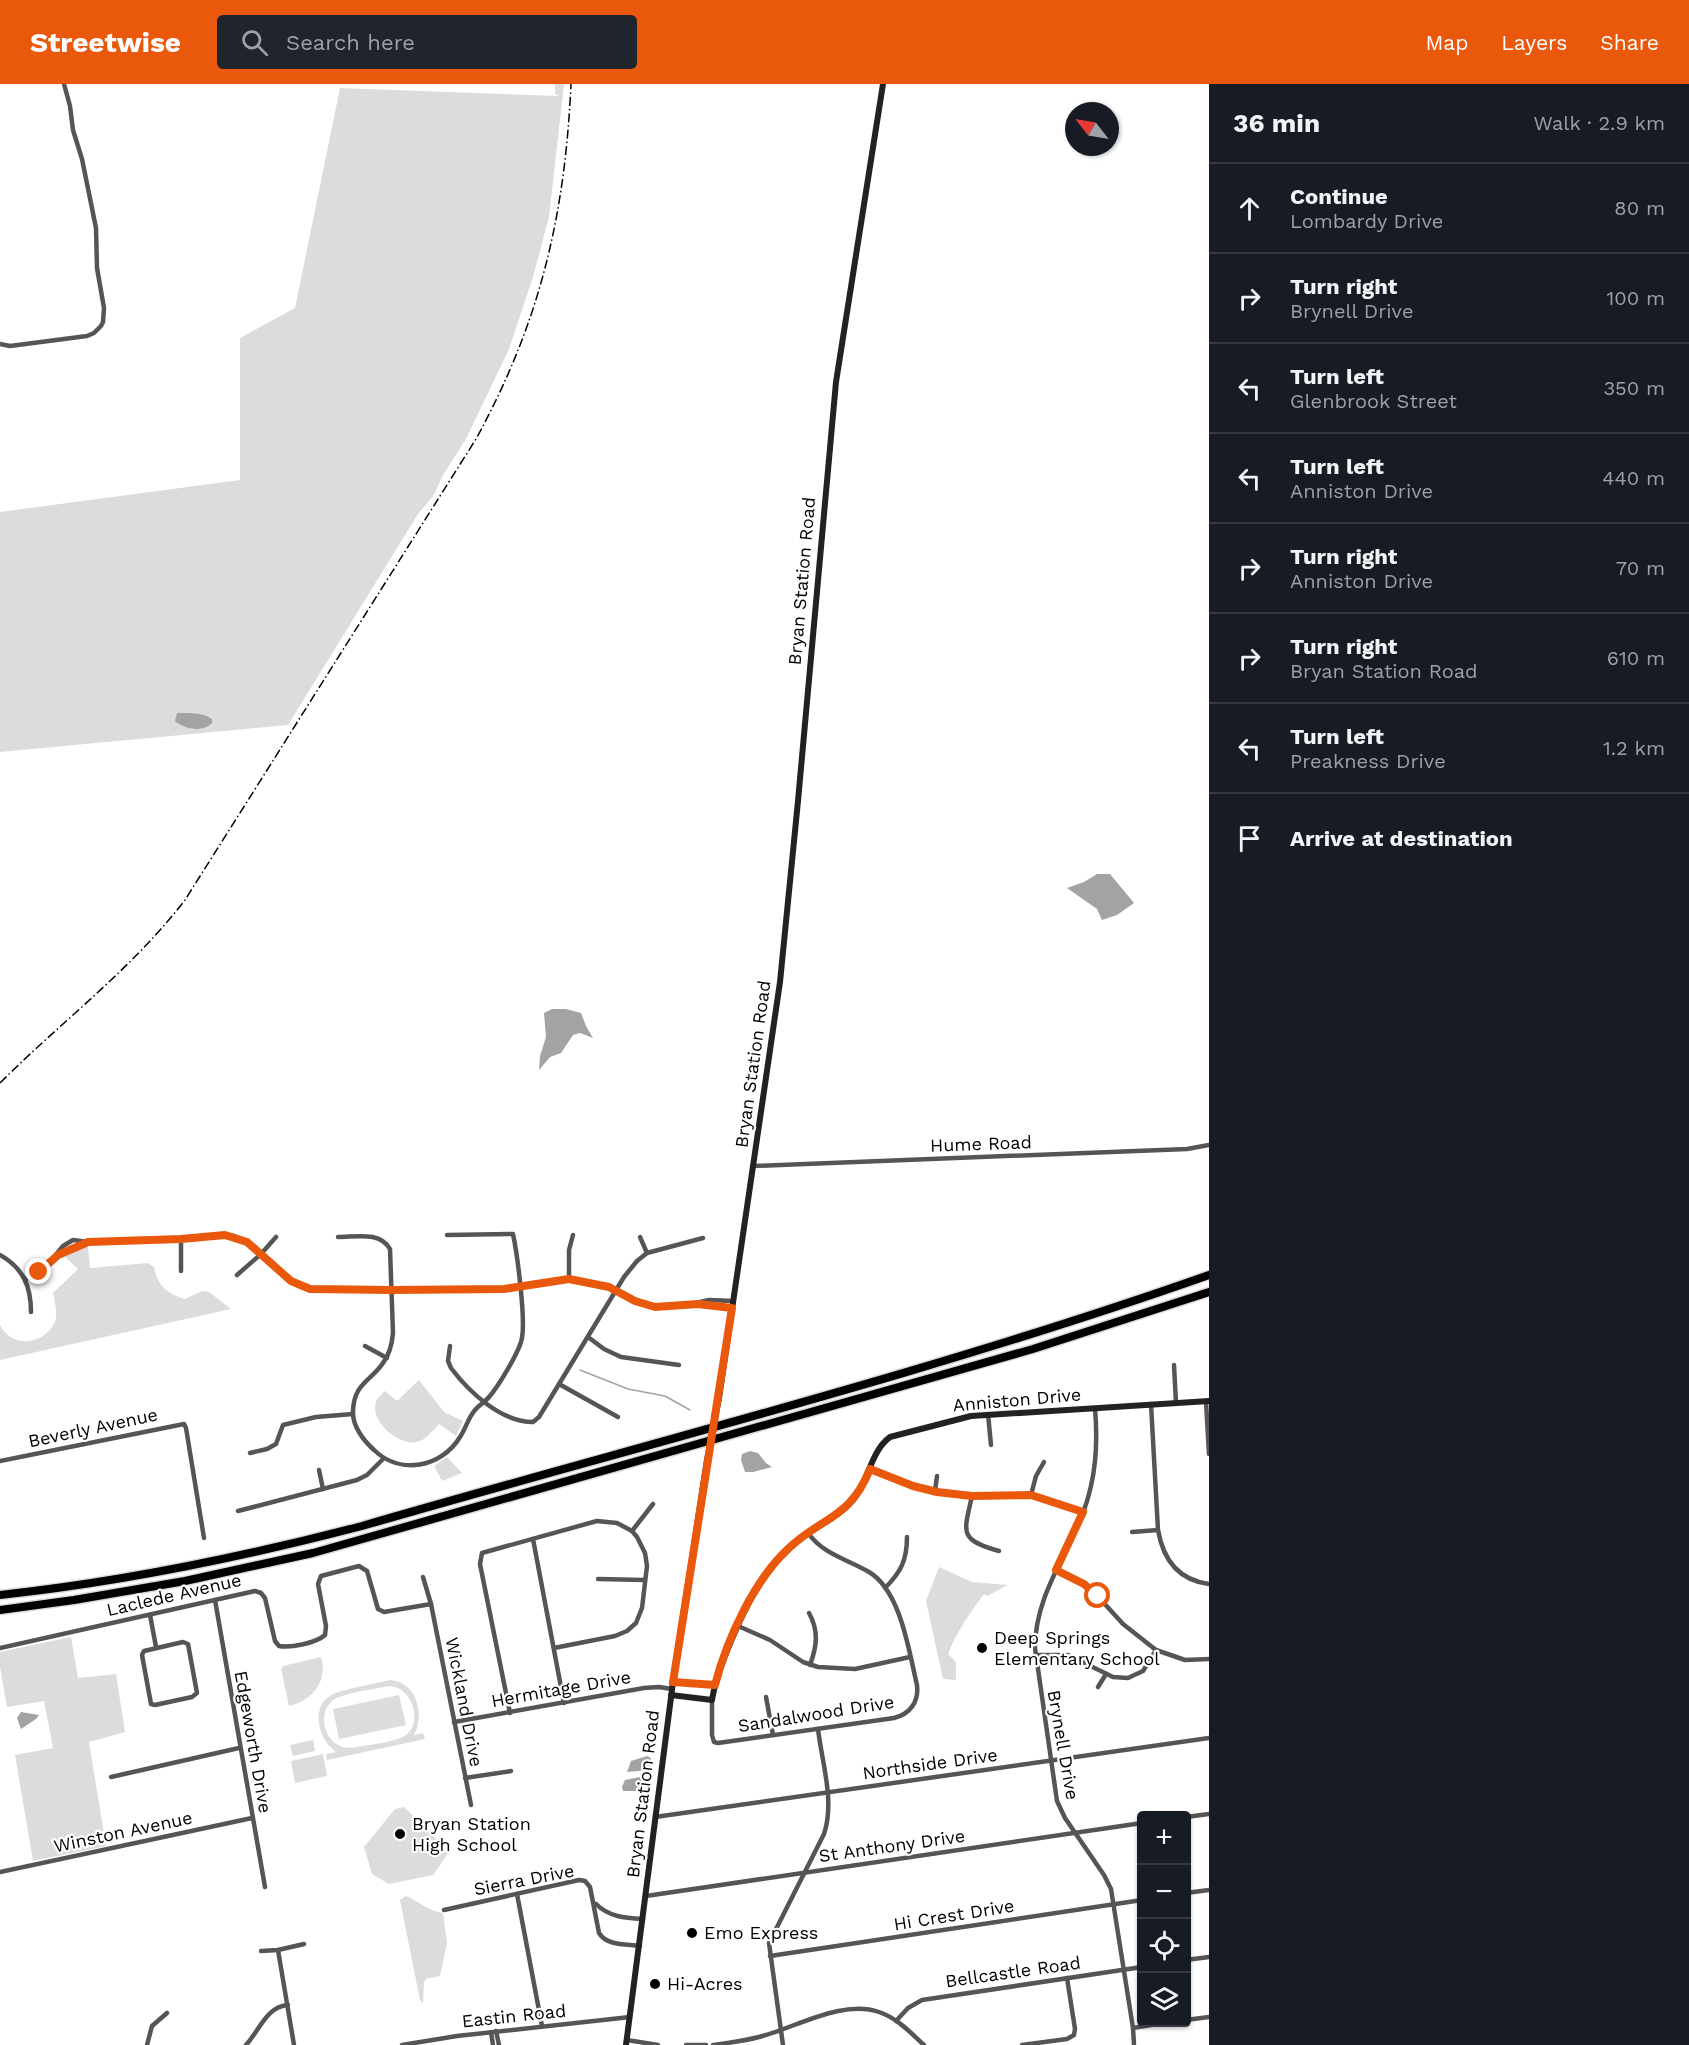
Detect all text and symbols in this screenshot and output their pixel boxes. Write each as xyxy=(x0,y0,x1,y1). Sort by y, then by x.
search box xyxy=(217,15,637,69)
text: Streetwise xyxy=(30,26,181,59)
icon: search xyxy=(238,26,271,59)
text: Search here xyxy=(286,30,415,55)
text: Map xyxy=(1425,30,1468,55)
text: Layers xyxy=(1501,30,1567,55)
text: Share xyxy=(1600,30,1659,55)
north arrow xyxy=(1065,102,1119,156)
text: 36 min xyxy=(1233,108,1320,138)
text: Walk · 2.9 km xyxy=(1534,111,1665,135)
text: Continue xyxy=(1290,184,1388,209)
icon: ahead xyxy=(1233,192,1266,225)
text: 80 m xyxy=(1614,196,1665,220)
text: Lombardy Drive xyxy=(1290,209,1443,233)
text: Turn right xyxy=(1290,274,1397,299)
icon: right xyxy=(1233,282,1266,315)
text: 100 m xyxy=(1606,286,1665,310)
text: Brynell Drive xyxy=(1290,299,1414,323)
text: Turn left xyxy=(1290,364,1384,389)
icon: left xyxy=(1233,372,1266,405)
text: 350 m xyxy=(1603,376,1665,400)
text: Glenbrook Street xyxy=(1290,389,1457,413)
text: Turn left xyxy=(1290,454,1384,479)
icon: left xyxy=(1233,462,1266,495)
text: 440 m xyxy=(1602,466,1665,490)
text: Anniston Drive xyxy=(1290,479,1433,503)
street label: Bryan Station Road xyxy=(784,496,819,666)
text: Turn right xyxy=(1290,544,1397,569)
icon: right xyxy=(1233,552,1266,585)
text: 70 m xyxy=(1616,556,1665,580)
text: Anniston Drive xyxy=(1290,569,1433,593)
text: Turn right xyxy=(1290,634,1397,659)
icon: right xyxy=(1233,642,1266,675)
text: 610 m xyxy=(1607,646,1665,670)
text: Bryan Station Road xyxy=(1290,659,1478,683)
text: Turn left xyxy=(1290,724,1384,749)
icon: left xyxy=(1233,732,1266,765)
text: 1.2 km xyxy=(1603,736,1665,760)
text: Preakness Drive xyxy=(1290,749,1446,773)
icon: arrive xyxy=(1233,822,1266,855)
text: Arrive at destination xyxy=(1290,826,1513,851)
street label: Bryan Station Road xyxy=(730,979,775,1149)
street label: Hume Road xyxy=(930,1131,1032,1156)
route end xyxy=(25,1258,51,1284)
street label: Anniston Drive xyxy=(952,1383,1082,1416)
street label: Beverly Avenue xyxy=(26,1404,160,1452)
street label: Laclede Avenue xyxy=(104,1569,243,1620)
route start xyxy=(1084,1582,1110,1608)
place label: Deep Springs Elementary School xyxy=(994,1627,1160,1669)
street label: Wickland Drive xyxy=(442,1635,487,1768)
marker: Deep Springs Elementary School xyxy=(975,1641,989,1655)
street label: Hermitage Drive xyxy=(489,1666,632,1711)
street label: Edgeworth Drive xyxy=(231,1669,276,1815)
street label: Brynell Drive xyxy=(1043,1688,1083,1802)
street label: Sandalwood Drive xyxy=(736,1691,896,1736)
street label: Bryan Station Road xyxy=(622,1709,663,1879)
street label: Northside Drive xyxy=(861,1744,999,1783)
street label: Winston Avenue xyxy=(52,1807,194,1856)
map controls xyxy=(1137,1811,1191,2027)
button: + xyxy=(1137,1811,1191,1865)
place label: Bryan Station High School xyxy=(412,1813,531,1855)
street label: St Anthony Drive xyxy=(817,1825,966,1866)
marker: Bryan Station High School xyxy=(393,1827,407,1841)
street label: Sierra Drive xyxy=(472,1859,576,1900)
button: − xyxy=(1137,1865,1191,1919)
street label: Hi Crest Drive xyxy=(892,1895,1016,1934)
button: locate xyxy=(1137,1919,1191,1973)
place label: Emo Express xyxy=(704,1922,818,1943)
marker: Emo Express xyxy=(685,1926,699,1940)
street label: Bellcastle Road xyxy=(944,1952,1082,1991)
place label: Hi-Acres xyxy=(667,1973,743,1994)
button: layers xyxy=(1137,1973,1191,2027)
marker: Hi-Acres xyxy=(648,1977,662,1991)
street label: Eastin Road xyxy=(461,2000,567,2031)

